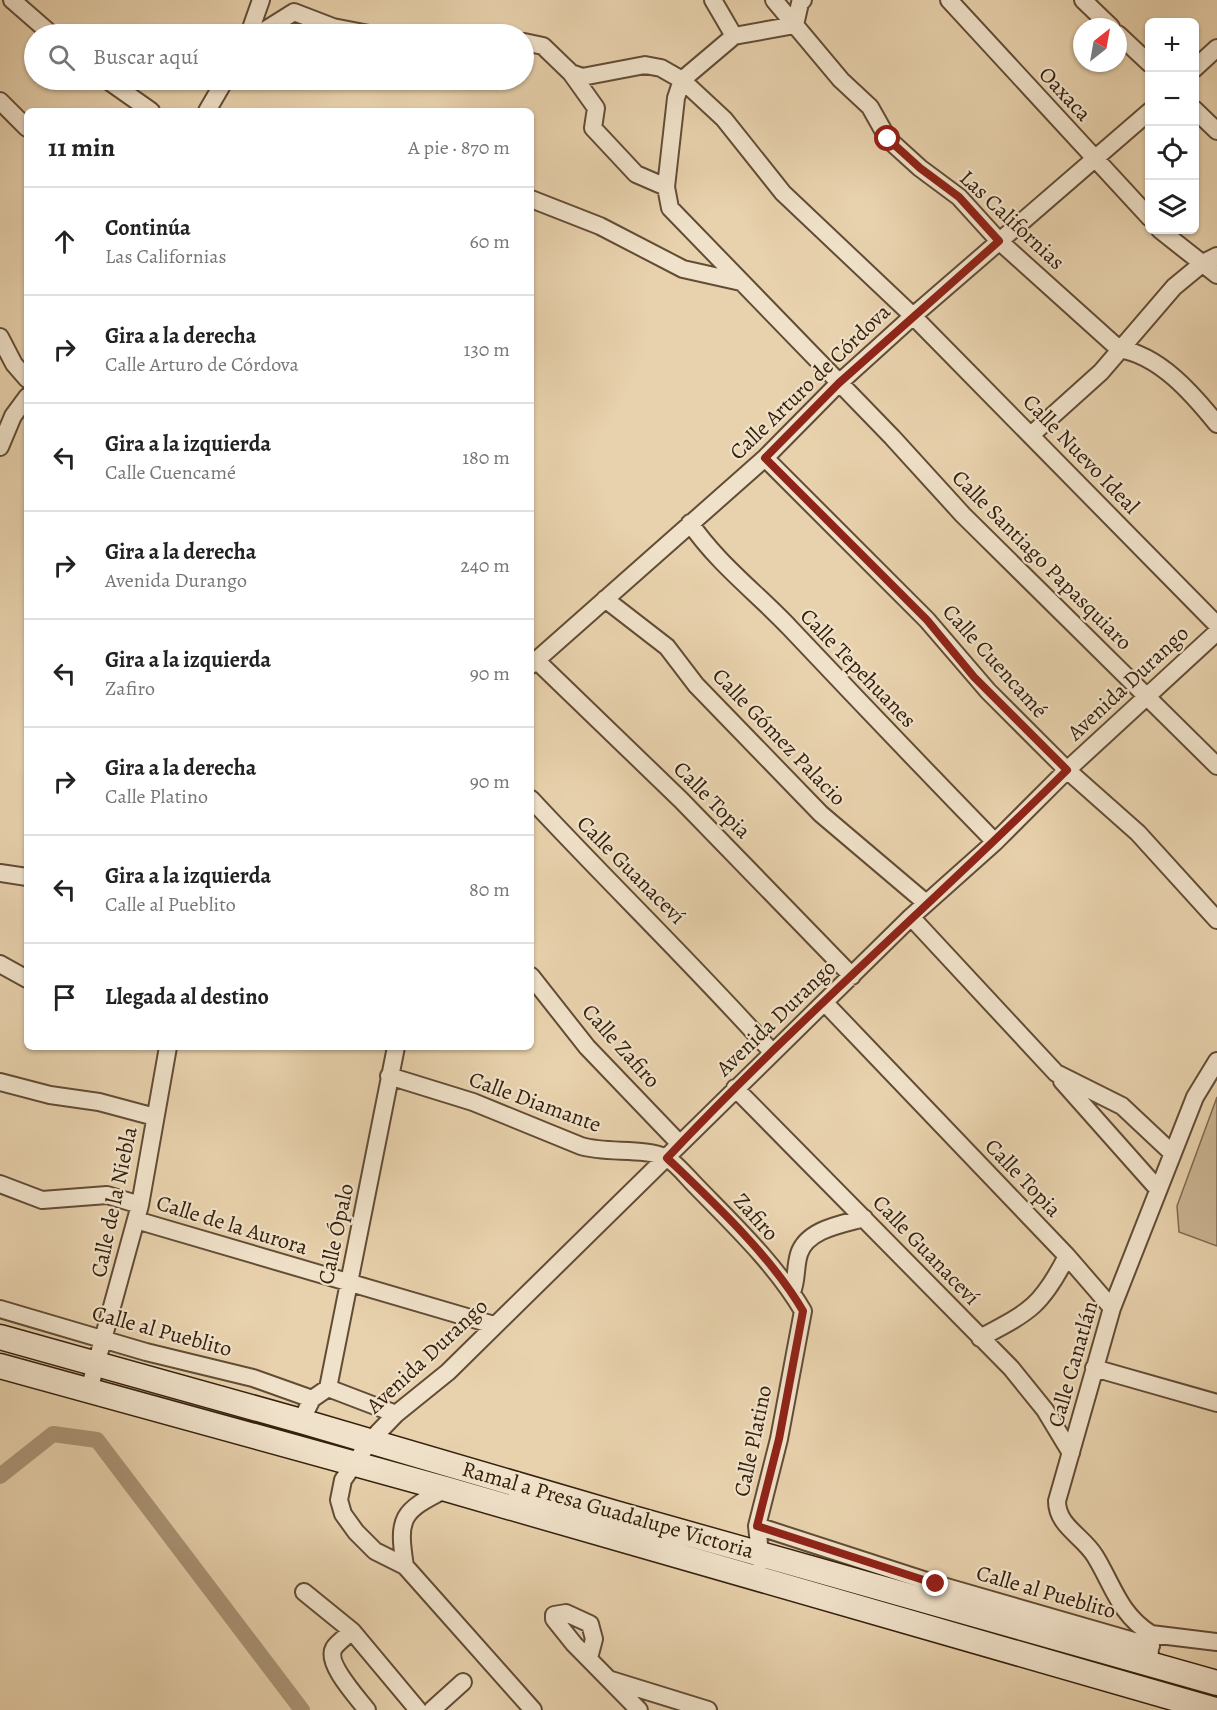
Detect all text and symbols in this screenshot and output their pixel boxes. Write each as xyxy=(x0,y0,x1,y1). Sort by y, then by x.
north arrow xyxy=(1073,18,1127,72)
map controls xyxy=(1145,18,1199,234)
button: + xyxy=(1145,18,1199,72)
search box xyxy=(24,24,534,90)
icon: search xyxy=(45,41,78,74)
text: Buscar aquí xyxy=(93,42,199,72)
street label: Oaxaca xyxy=(1032,60,1099,129)
button: − xyxy=(1145,72,1199,126)
route start xyxy=(874,125,900,151)
button: locate xyxy=(1145,126,1199,180)
text: 11 min xyxy=(48,130,115,165)
text: A pie · 870 m xyxy=(408,134,510,161)
street label: Las Californias xyxy=(953,163,1071,277)
button: layers xyxy=(1145,180,1199,234)
text: Continúa xyxy=(105,213,191,243)
icon: ahead xyxy=(48,225,81,258)
text: 60 m xyxy=(470,228,510,255)
text: Las Californias xyxy=(105,243,227,270)
street label: Calle Arturo de Córdova xyxy=(723,297,898,467)
text: Gira a la derecha xyxy=(105,321,256,351)
icon: right xyxy=(48,333,81,366)
text: 130 m xyxy=(464,336,510,363)
text: Calle Arturo de Córdova xyxy=(105,351,299,378)
street label: Calle Nuevo Ideal xyxy=(1016,387,1146,521)
text: Gira a la izquierda xyxy=(105,429,271,459)
icon: left xyxy=(48,441,81,474)
text: 180 m xyxy=(462,444,510,471)
text: Calle Cuencamé xyxy=(105,459,236,486)
street label: Calle Santiago Papasquiaro xyxy=(945,463,1139,657)
text: Gira a la derecha xyxy=(105,537,256,567)
icon: right xyxy=(48,549,81,582)
text: 240 m xyxy=(460,552,510,579)
text: Avenida Durango xyxy=(105,567,247,594)
street label: Calle Cuencamé xyxy=(936,597,1054,725)
street label: Calle Tepehuanes xyxy=(793,602,923,734)
street label: Avenida Durango xyxy=(1060,619,1195,748)
text: Gira a la izquierda xyxy=(105,645,271,675)
icon: left xyxy=(48,657,81,690)
text: 90 m xyxy=(470,660,510,687)
street label: Calle Gómez Palacio xyxy=(705,662,853,812)
text: Zafiro xyxy=(105,675,155,702)
text: Gira a la derecha xyxy=(105,753,256,783)
street label: Calle Topia xyxy=(666,754,758,846)
icon: right xyxy=(48,765,81,798)
text: 90 m xyxy=(470,768,510,795)
text: Calle Platino xyxy=(105,783,208,810)
street label: Calle Guanaceví xyxy=(570,809,692,931)
text: Gira a la izquierda xyxy=(105,861,271,891)
icon: left xyxy=(48,873,81,906)
text: 80 m xyxy=(469,876,510,903)
text: Calle al Pueblito xyxy=(105,891,236,918)
street label: Avenida Durango xyxy=(709,953,843,1084)
icon: arrive xyxy=(48,981,81,1014)
text: Llegada al destino xyxy=(105,982,269,1012)
street label: Calle Zafiro xyxy=(575,997,667,1095)
street label: Calle Diamante xyxy=(465,1064,605,1140)
street label: Calle de la Niebla xyxy=(83,1123,145,1280)
street label: Calle Topia xyxy=(978,1132,1069,1224)
street label: Calle Ópalo xyxy=(311,1181,361,1287)
street label: Zafiro xyxy=(727,1187,786,1247)
street label: Calle de la Aurora xyxy=(153,1188,312,1263)
street label: Calle Guanaceví xyxy=(866,1188,986,1312)
street label: Avenida Durango xyxy=(359,1292,494,1421)
street label: Calle Canatlán xyxy=(1041,1297,1105,1431)
street label: Calle al Pueblito xyxy=(89,1298,235,1364)
street label: Calle Platino xyxy=(727,1382,779,1499)
street label: Ramal a Presa Guadalupe Victoria xyxy=(459,1454,758,1566)
street label: Calle al Pueblito xyxy=(973,1558,1119,1626)
route end xyxy=(922,1570,948,1596)

